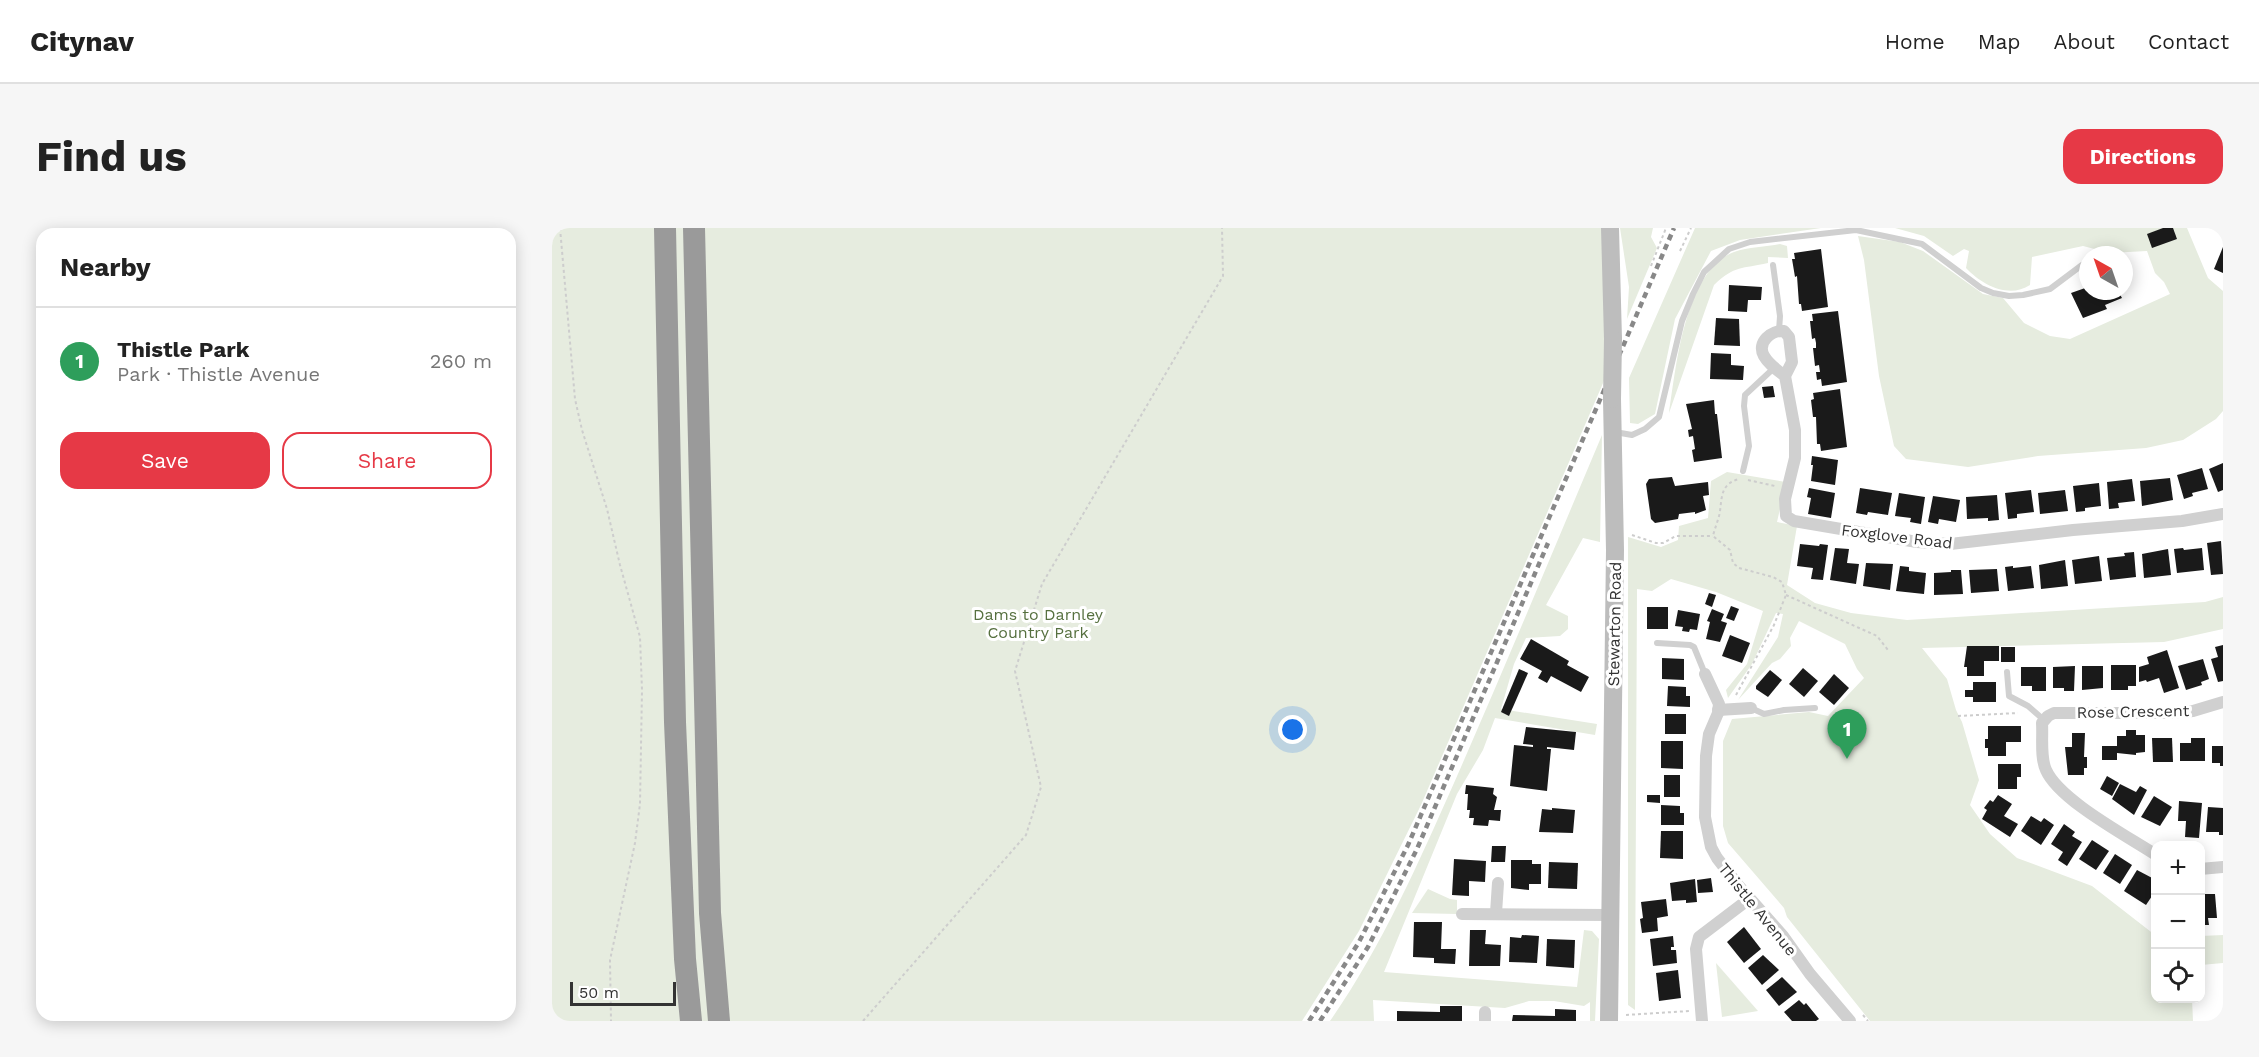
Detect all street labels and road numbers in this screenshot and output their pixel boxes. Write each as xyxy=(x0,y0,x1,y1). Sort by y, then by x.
street label: Foxglove Road xyxy=(1840,520,1954,553)
street label: Stewarton Road xyxy=(1604,561,1625,687)
street label: Rose Crescent xyxy=(2076,701,2190,722)
street label: Thistle Avenue xyxy=(1714,859,1801,960)

